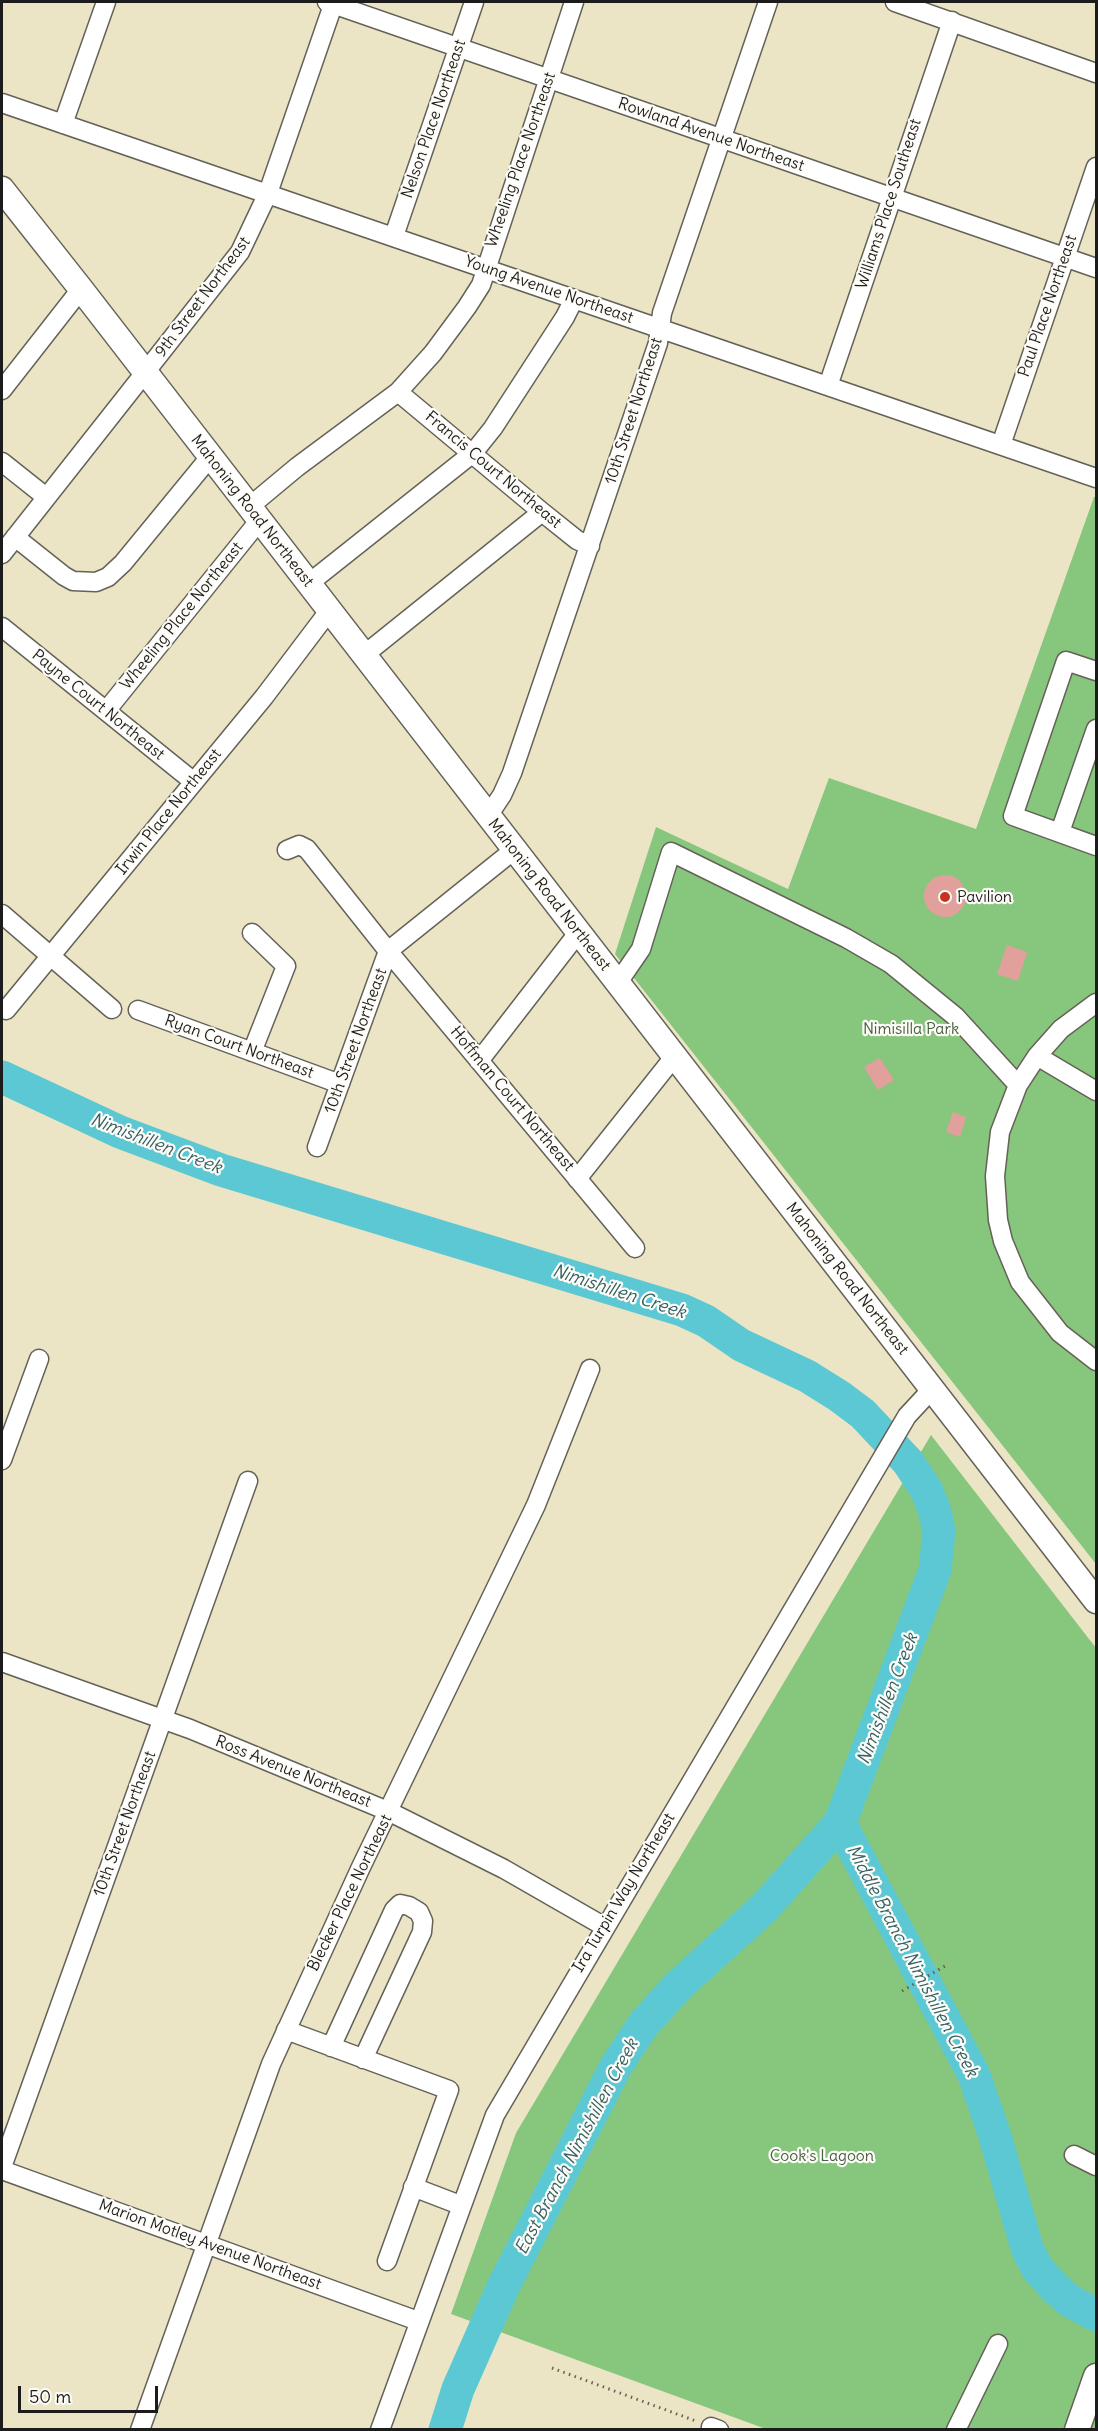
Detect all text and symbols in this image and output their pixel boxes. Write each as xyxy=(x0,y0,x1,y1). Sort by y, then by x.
street label: Nelson Place Northeast xyxy=(398,37,470,201)
street label: Wheeling Place Northeast xyxy=(482,70,560,250)
street label: Rowland Avenue Northeast xyxy=(615,94,807,176)
street label: Williams Place Southeast xyxy=(852,116,926,292)
street label: Paul Place Northeast xyxy=(1015,232,1081,380)
street label: 9th Street Northeast xyxy=(152,233,254,361)
street label: Young Avenue Northeast xyxy=(462,252,636,328)
street label: 10th Street Northeast xyxy=(601,335,667,487)
street label: Francis Court Northeast xyxy=(421,407,565,533)
street label: Mahoning Road Northeast xyxy=(187,431,317,591)
street label: Wheeling Place Northeast xyxy=(117,538,247,694)
street label: Payne Court Northeast xyxy=(28,646,168,764)
street label: Irwin Place Northeast xyxy=(112,745,226,879)
street label: Mahoning Road Northeast xyxy=(484,815,614,975)
place label: Pavilion xyxy=(957,887,1012,907)
marker: Pavilion xyxy=(938,890,952,904)
street label: 10th Street Northeast xyxy=(321,966,391,1116)
street label: Ryan Court Northeast xyxy=(162,1011,316,1083)
park label: Nimisilla Park xyxy=(863,1019,959,1039)
street label: Hoffman Court Northeast xyxy=(446,1023,578,1175)
water label: Nimishillen Creek xyxy=(88,1109,224,1179)
street label: Mahoning Road Northeast xyxy=(782,1199,912,1359)
water label: Nimishillen Creek xyxy=(550,1260,688,1324)
water label: Nimishillen Creek xyxy=(853,1631,923,1767)
street label: Ross Avenue Northeast xyxy=(212,1732,374,1812)
street label: 10th Street Northeast xyxy=(90,1749,160,1899)
street label: Ira Turpin Way Northeast xyxy=(569,1810,679,1976)
street label: Blecker Place Northeast xyxy=(304,1812,396,1974)
water label: Middle Branch Nimishillen Creek xyxy=(842,1841,982,2081)
water label: East Branch Nimishillen Creek xyxy=(511,2036,643,2258)
park label: Cook's Lagoon xyxy=(770,2146,874,2166)
street label: Marion Motley Avenue Northeast xyxy=(96,2196,324,2294)
scale bar xyxy=(21,2374,160,2412)
text: 50 m xyxy=(29,2385,71,2408)

